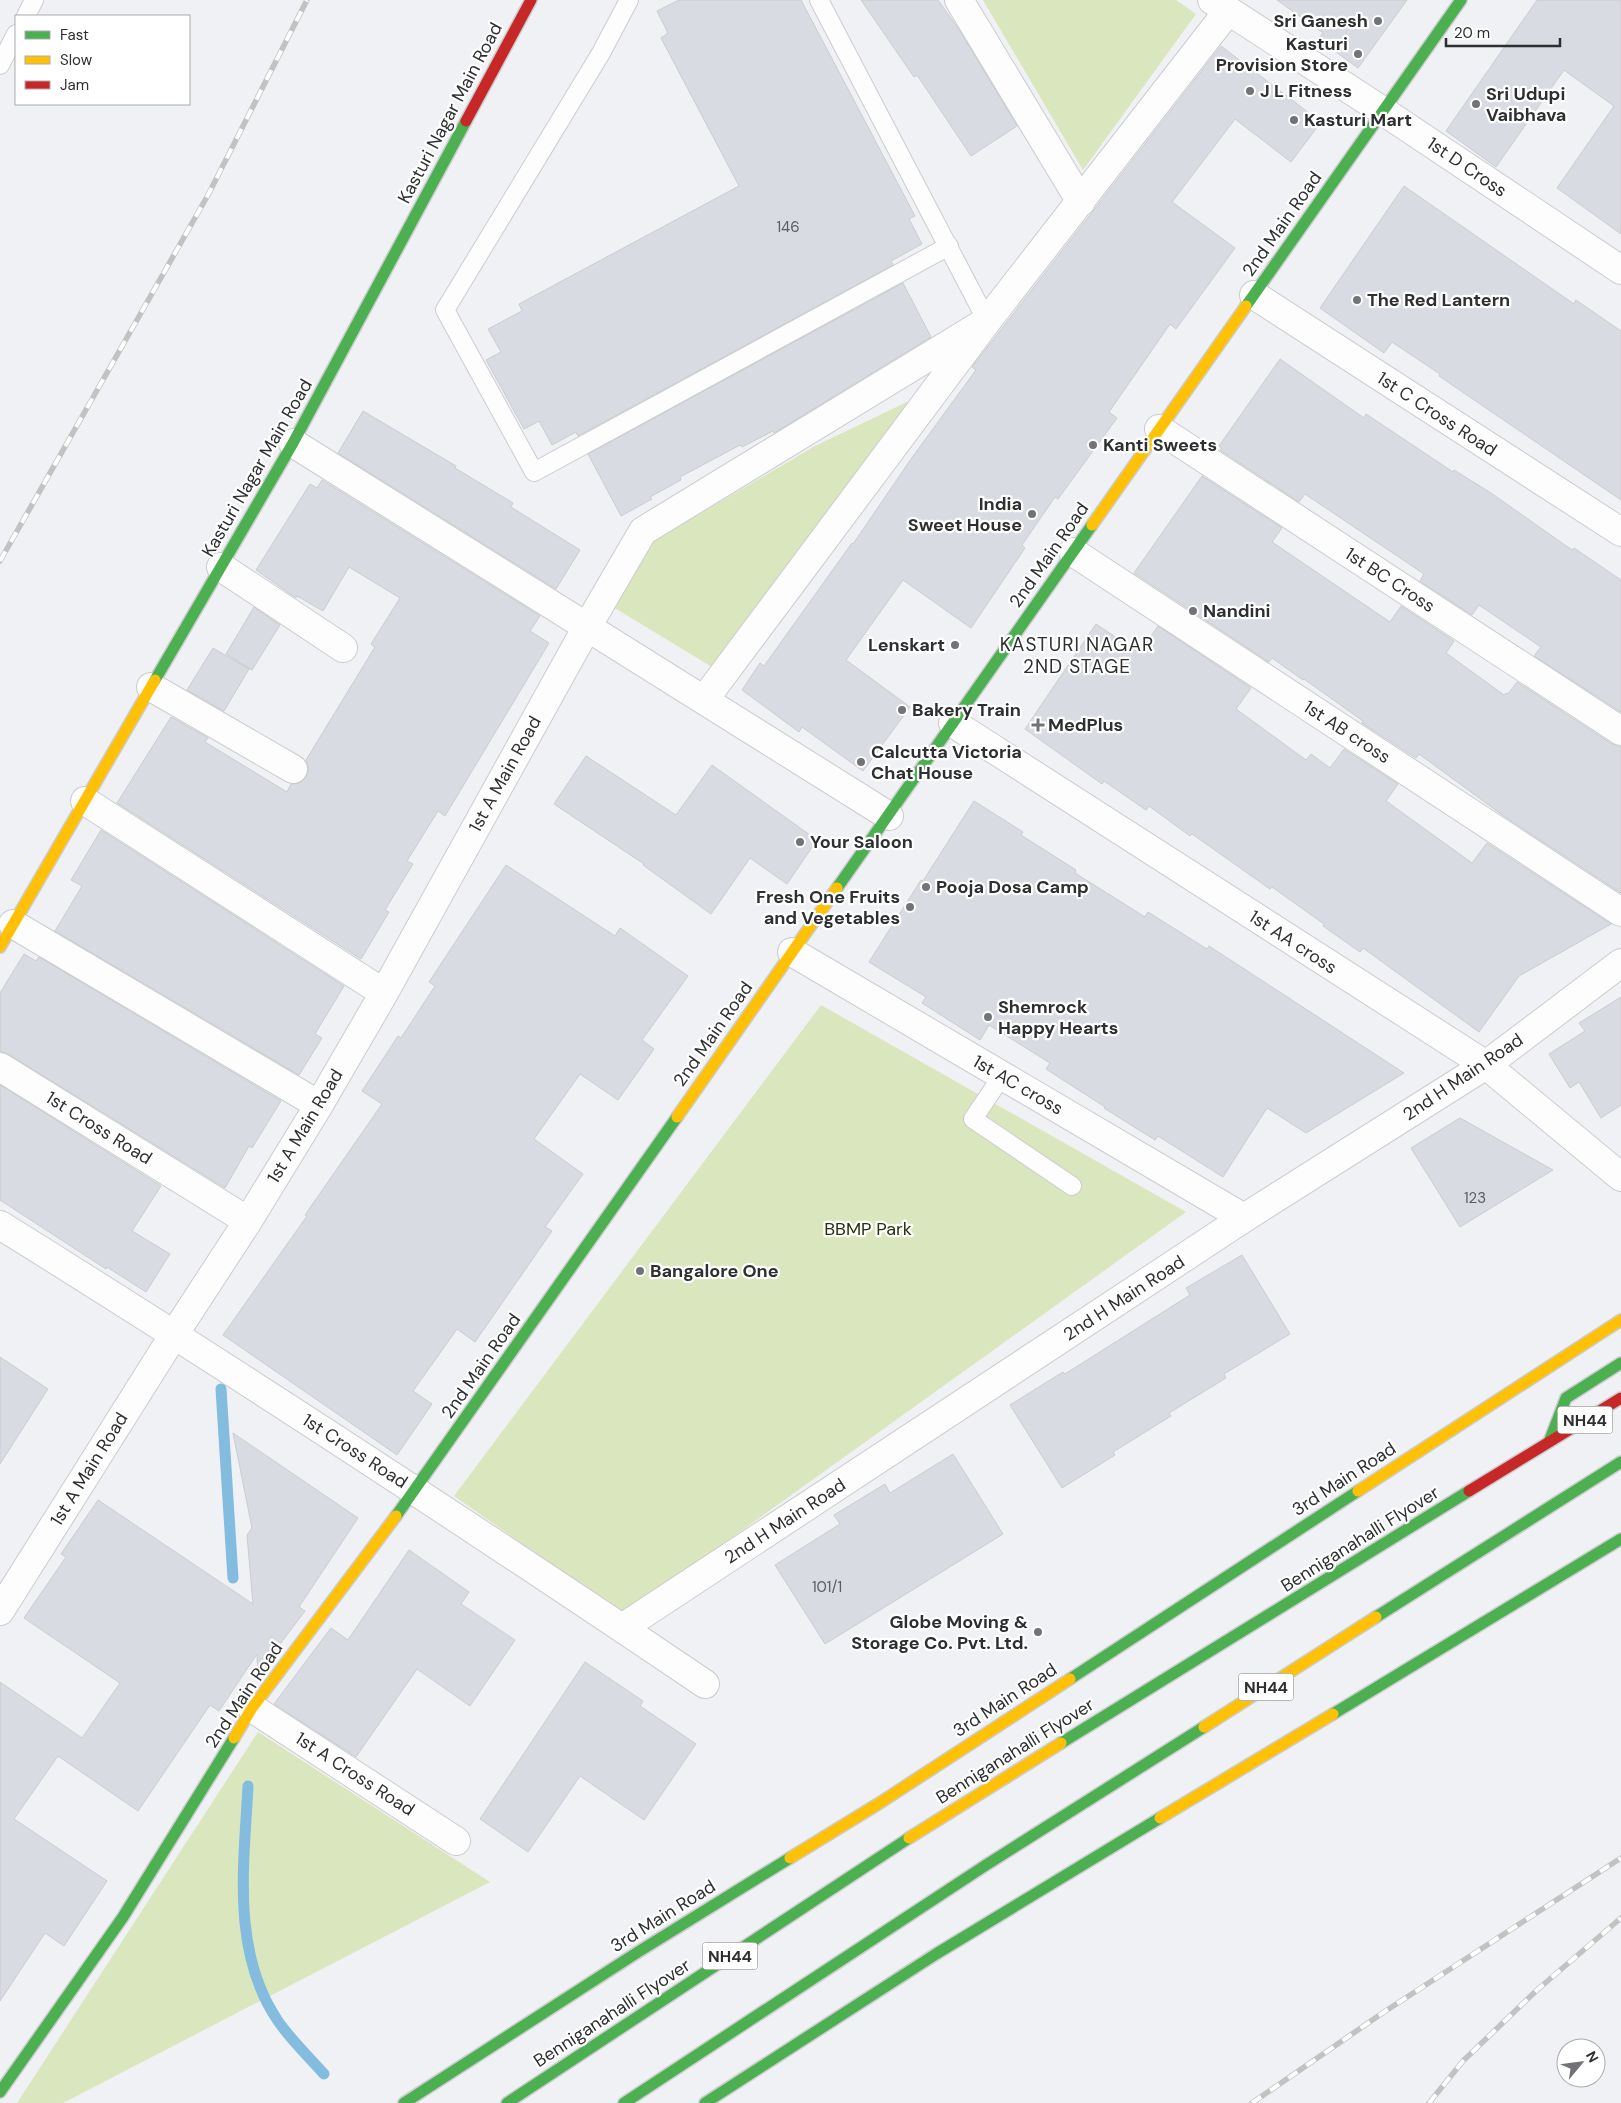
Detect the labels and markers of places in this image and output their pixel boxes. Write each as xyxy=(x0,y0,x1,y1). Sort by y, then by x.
place label: Sri Ganesh xyxy=(1273,9,1368,33)
marker: Sri Ganesh xyxy=(1372,15,1384,27)
place label: Kasturi Provision Store xyxy=(1216,32,1348,77)
marker: Kasturi Provision Store xyxy=(1352,48,1364,60)
place label: J L Fitness xyxy=(1260,79,1352,103)
place label: Sri Udupi Vaibhava xyxy=(1486,82,1566,127)
marker: J L Fitness xyxy=(1244,85,1256,97)
marker: Sri Udupi Vaibhava xyxy=(1470,98,1482,110)
place label: Kasturi Mart xyxy=(1304,108,1412,132)
marker: Kasturi Mart xyxy=(1288,114,1300,126)
place label: The Red Lantern xyxy=(1367,288,1510,312)
marker: The Red Lantern xyxy=(1351,294,1363,306)
place label: Kanti Sweets xyxy=(1103,433,1217,457)
marker: Kanti Sweets xyxy=(1087,439,1099,451)
place label: India Sweet House xyxy=(908,492,1022,537)
marker: India Sweet House xyxy=(1026,508,1038,520)
place label: Nandini xyxy=(1203,599,1271,623)
marker: Nandini xyxy=(1187,605,1199,617)
place label: Lenskart xyxy=(868,633,945,657)
marker: Lenskart xyxy=(949,639,961,651)
place label: Bakery Train xyxy=(912,698,1021,722)
marker: Bakery Train xyxy=(896,704,908,716)
place label: MedPlus xyxy=(1048,713,1123,737)
marker: MedPlus xyxy=(1032,719,1044,731)
place label: Calcutta Victoria Chat House xyxy=(871,740,1022,785)
marker: Calcutta Victoria Chat House xyxy=(855,756,867,768)
place label: Your Saloon xyxy=(810,830,913,854)
marker: Your Saloon xyxy=(794,836,806,848)
place label: Pooja Dosa Camp xyxy=(936,875,1089,899)
marker: Pooja Dosa Camp xyxy=(920,881,932,893)
place label: Fresh One Fruits and Vegetables xyxy=(756,885,900,930)
marker: Fresh One Fruits and Vegetables xyxy=(904,901,916,913)
place label: Shemrock Happy Hearts xyxy=(998,995,1118,1040)
marker: Shemrock Happy Hearts xyxy=(982,1011,994,1023)
place label: Bangalore One xyxy=(650,1259,779,1283)
marker: Bangalore One xyxy=(634,1265,646,1277)
place label: Globe Moving & Storage Co. Pvt. Ltd. xyxy=(851,1610,1028,1655)
marker: Globe Moving & Storage Co. Pvt. Ltd. xyxy=(1032,1626,1044,1638)

